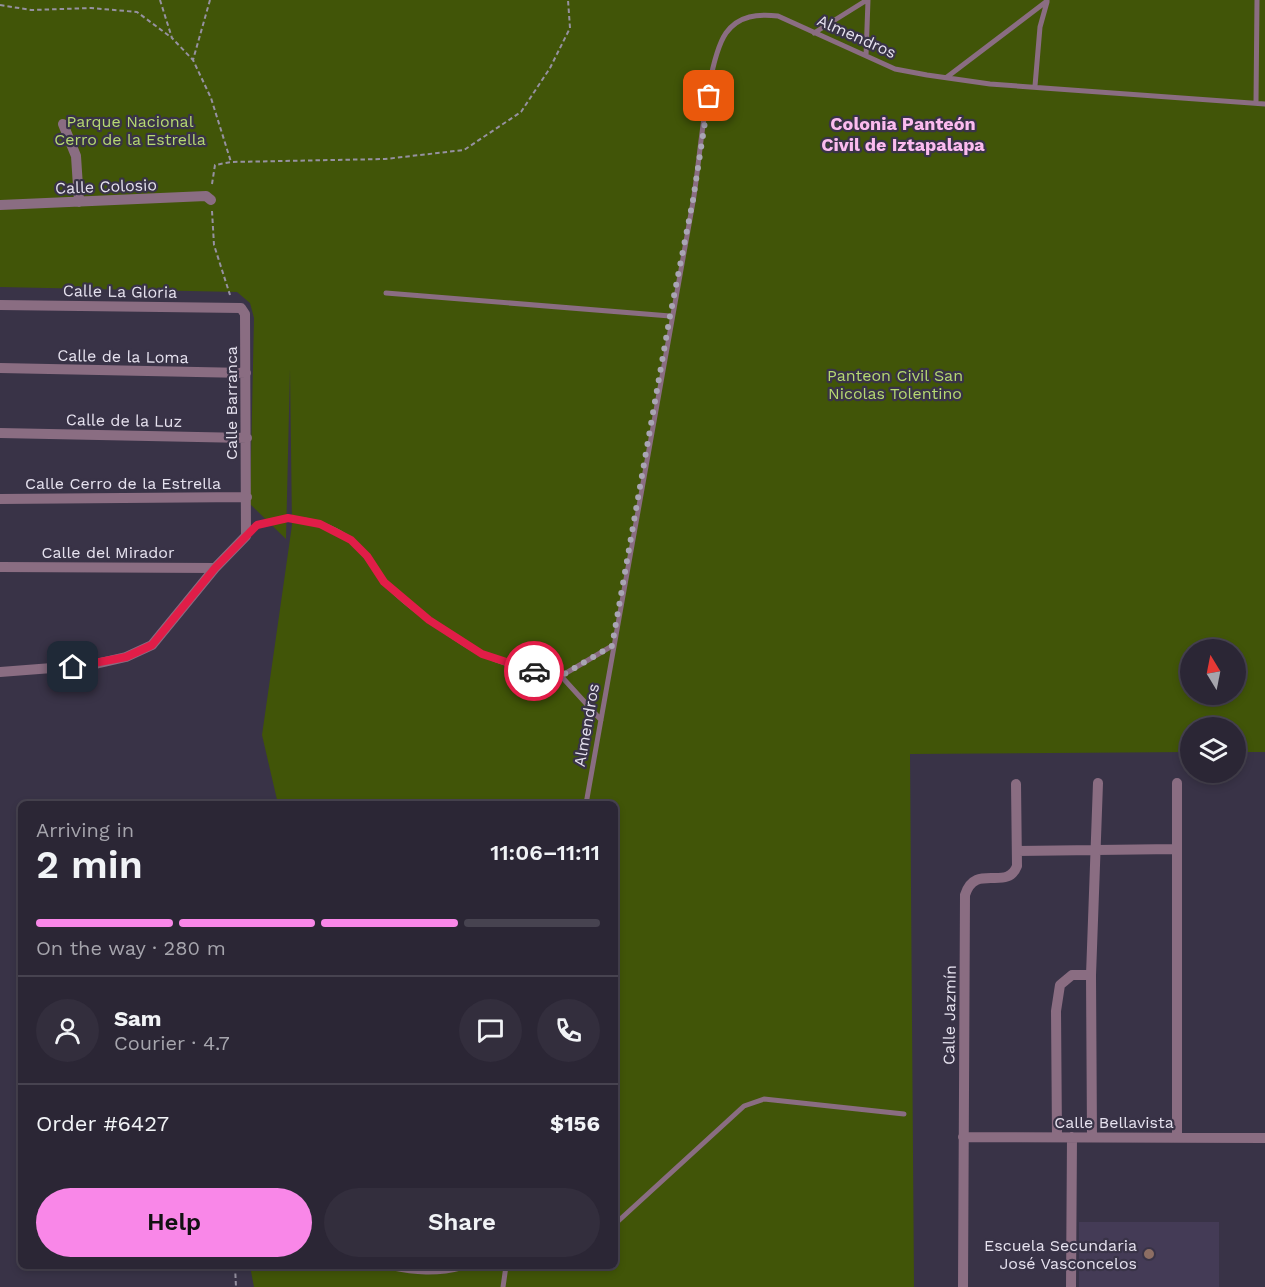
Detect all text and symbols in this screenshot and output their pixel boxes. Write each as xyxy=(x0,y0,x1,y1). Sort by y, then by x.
street label: Almendros xyxy=(814,11,899,62)
pin xyxy=(683,70,734,121)
icon: bag xyxy=(692,79,725,112)
park label: Parque Nacional Cerro de la Estrella xyxy=(54,112,206,149)
district label: Colonia Panteón Civil de Iztapalapa xyxy=(821,113,985,155)
street label: Calle Colosio xyxy=(55,175,157,198)
street label: Calle La Gloria xyxy=(63,281,177,302)
street label: Calle de la Loma xyxy=(57,346,189,367)
street label: Calle Barranca xyxy=(222,346,241,460)
park label: Panteon Civil San Nicolas Tolentino xyxy=(827,366,963,403)
street label: Calle de la Luz xyxy=(66,410,182,431)
street label: Calle Cerro de la Estrella xyxy=(25,474,221,493)
street label: Calle del Mirador xyxy=(41,543,175,562)
north arrow xyxy=(1180,639,1246,705)
map controls xyxy=(1180,639,1246,783)
pin xyxy=(47,641,98,692)
courier xyxy=(504,641,564,701)
icon: home xyxy=(56,650,89,683)
icon: car xyxy=(518,655,551,688)
street label: Almendros xyxy=(570,682,603,768)
button: layers xyxy=(1180,717,1246,783)
text: Arriving in xyxy=(36,818,134,842)
text: 11:06–11:11 xyxy=(490,840,600,865)
text: 2 min xyxy=(36,842,143,887)
text: On the way · 280 m xyxy=(36,936,226,960)
street label: Calle Jazmín xyxy=(939,965,960,1065)
button: person xyxy=(36,999,99,1062)
button: chat xyxy=(459,999,522,1062)
button: phone xyxy=(537,999,600,1062)
text: Sam xyxy=(114,1006,162,1031)
text: Courier · 4.7 xyxy=(114,1031,230,1055)
text: Order #6427 xyxy=(36,1111,169,1136)
text: $156 xyxy=(550,1111,600,1136)
street label: Calle Bellavista xyxy=(1054,1113,1174,1132)
button: Help xyxy=(36,1188,312,1257)
button: Share xyxy=(324,1188,600,1257)
place label: Escuela Secundaria José Vasconcelos xyxy=(984,1236,1137,1273)
marker: Escuela Secundaria José Vasconcelos xyxy=(1142,1247,1156,1261)

